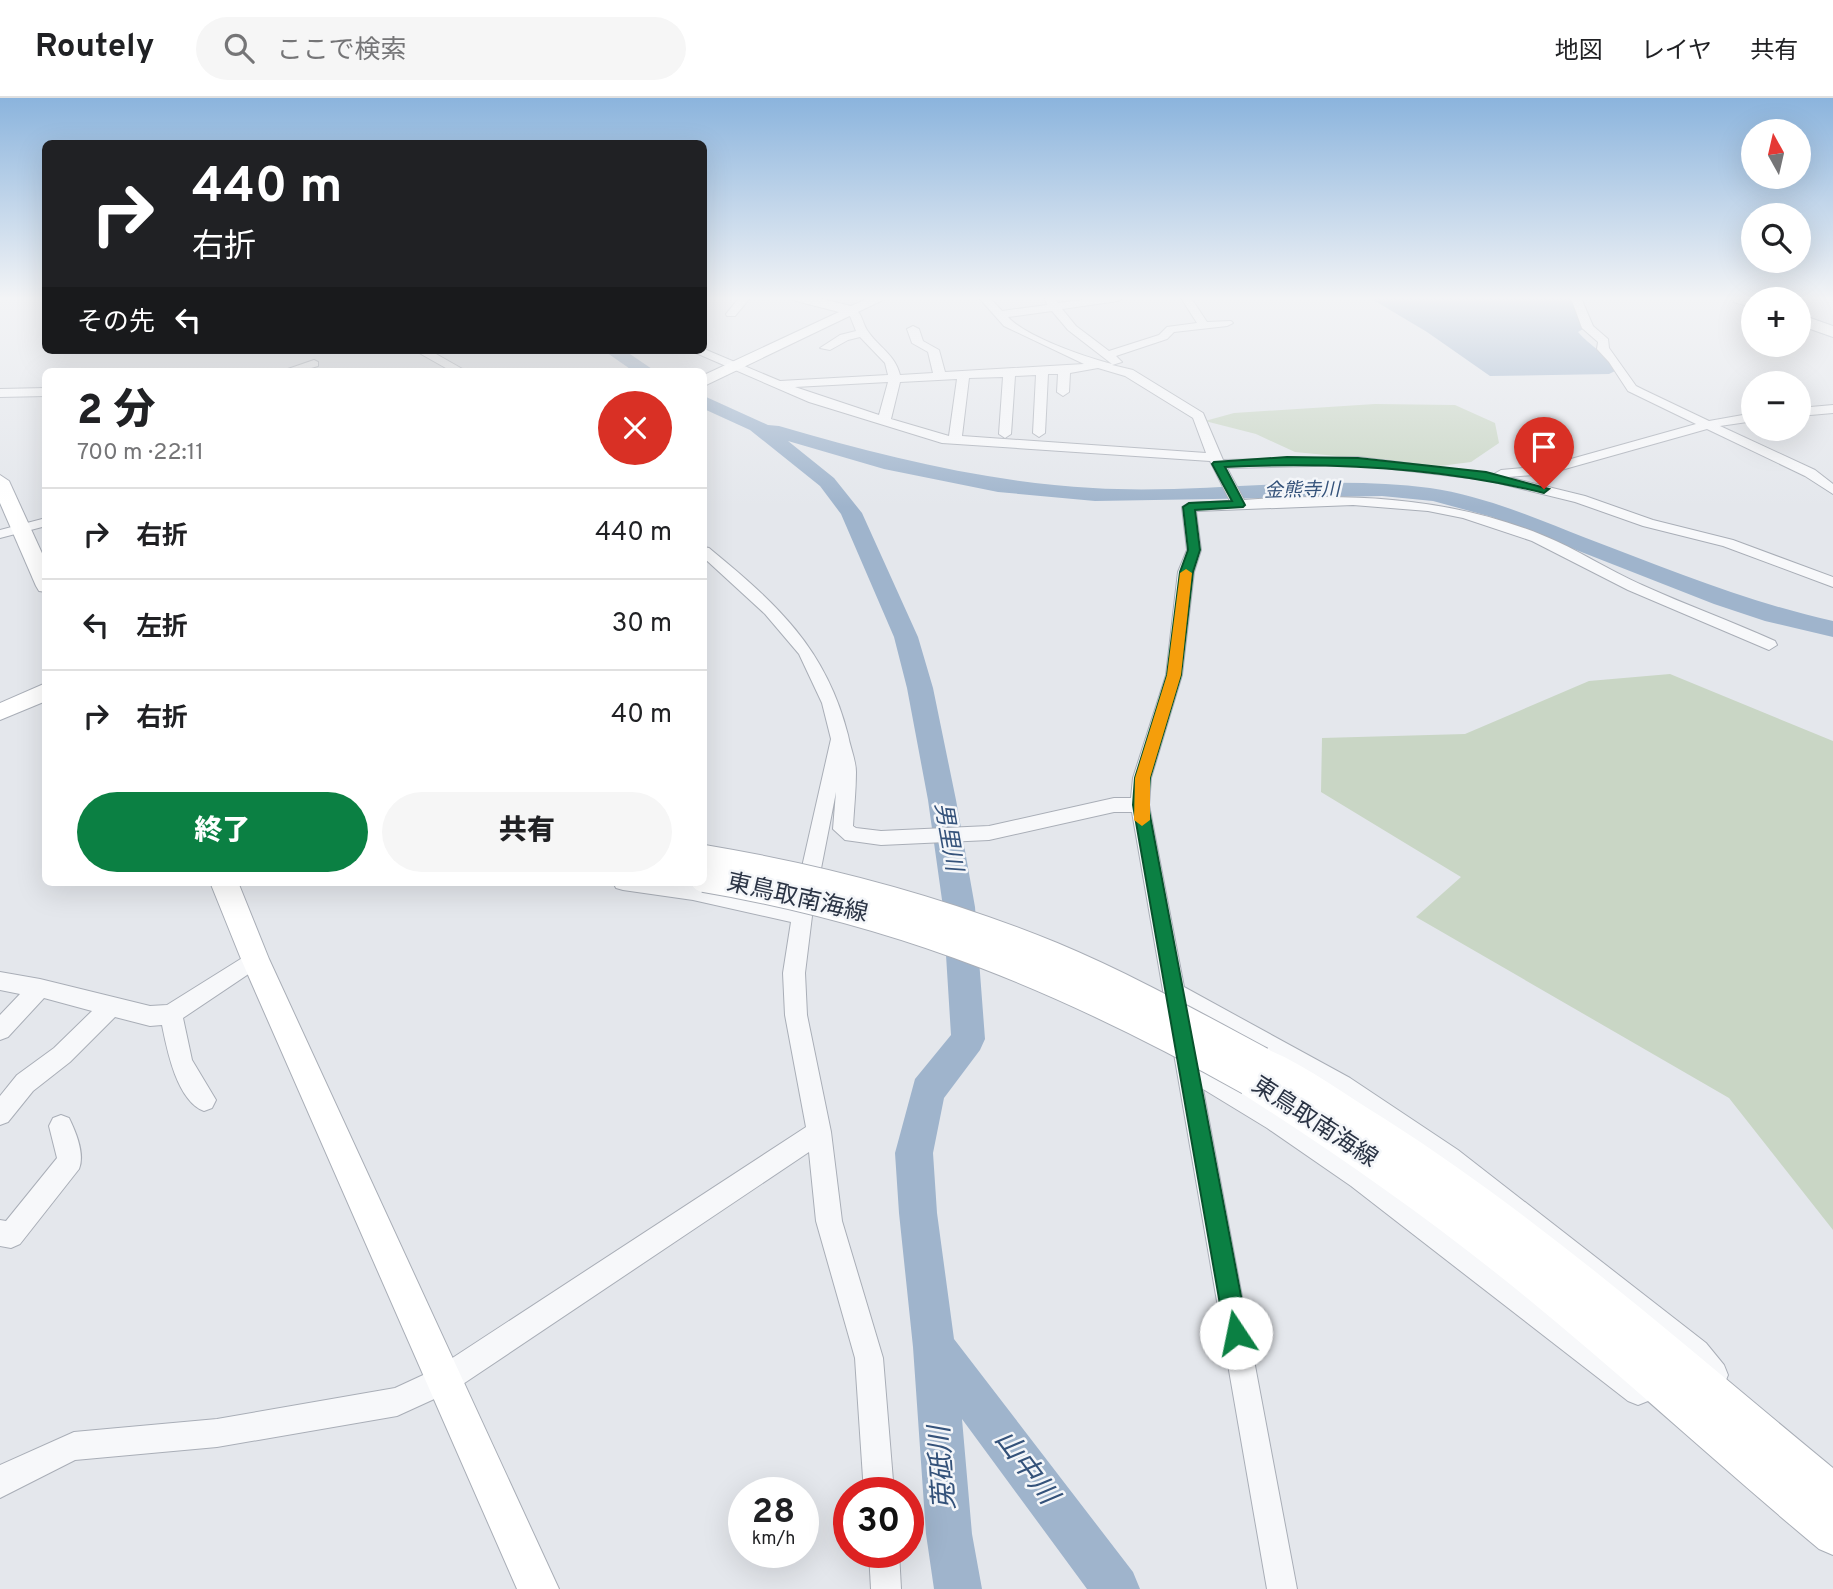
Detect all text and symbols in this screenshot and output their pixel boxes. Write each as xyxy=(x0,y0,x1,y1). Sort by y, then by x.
search box xyxy=(196,17,686,80)
text: Routely xyxy=(35,27,154,69)
icon: search xyxy=(220,29,258,67)
text: ここで検索 xyxy=(276,35,407,68)
text: 地図 xyxy=(1555,37,1603,67)
text: レイヤ xyxy=(1641,37,1712,67)
text: 共有 xyxy=(1750,37,1798,67)
north arrow xyxy=(1741,119,1811,189)
map controls xyxy=(1741,119,1811,441)
text: 440 m xyxy=(192,158,342,220)
icon: right xyxy=(77,168,168,259)
button: search xyxy=(1741,203,1811,273)
text: 右折 xyxy=(192,228,256,268)
button: + xyxy=(1741,287,1811,357)
icon: left xyxy=(169,301,207,339)
text: その先 xyxy=(77,307,155,340)
button: − xyxy=(1741,371,1811,441)
text: 2 分 xyxy=(77,386,155,439)
button: close xyxy=(598,391,672,465)
pin xyxy=(1514,417,1574,489)
icon: arrive xyxy=(1525,428,1563,466)
text: 700 m · 22:11 xyxy=(77,439,204,468)
water label: 金熊寺川 xyxy=(1264,478,1342,504)
icon: right xyxy=(77,515,115,553)
text: 440 m xyxy=(595,517,672,550)
text: 右折 xyxy=(136,521,188,554)
icon: left xyxy=(77,606,115,644)
text: 30 m xyxy=(612,608,672,641)
text: 左折 xyxy=(136,612,188,645)
icon: right xyxy=(77,697,115,735)
text: 40 m xyxy=(611,699,672,732)
text: 右折 xyxy=(136,703,188,736)
button: 終了 xyxy=(77,792,368,872)
button: 共有 xyxy=(382,792,672,872)
water label: 男里川 xyxy=(927,801,968,876)
street label: 東鳥取南海線 xyxy=(723,868,871,930)
street label: 東鳥取南海線 xyxy=(1245,1071,1383,1175)
position arrow xyxy=(1199,1296,1273,1370)
water label: 莵砥川 xyxy=(923,1422,965,1511)
water label: 山中川 xyxy=(985,1424,1066,1515)
speed limit sign: 30 xyxy=(833,1477,924,1568)
text: 28 xyxy=(752,1491,795,1535)
text: km/h xyxy=(752,1528,795,1551)

